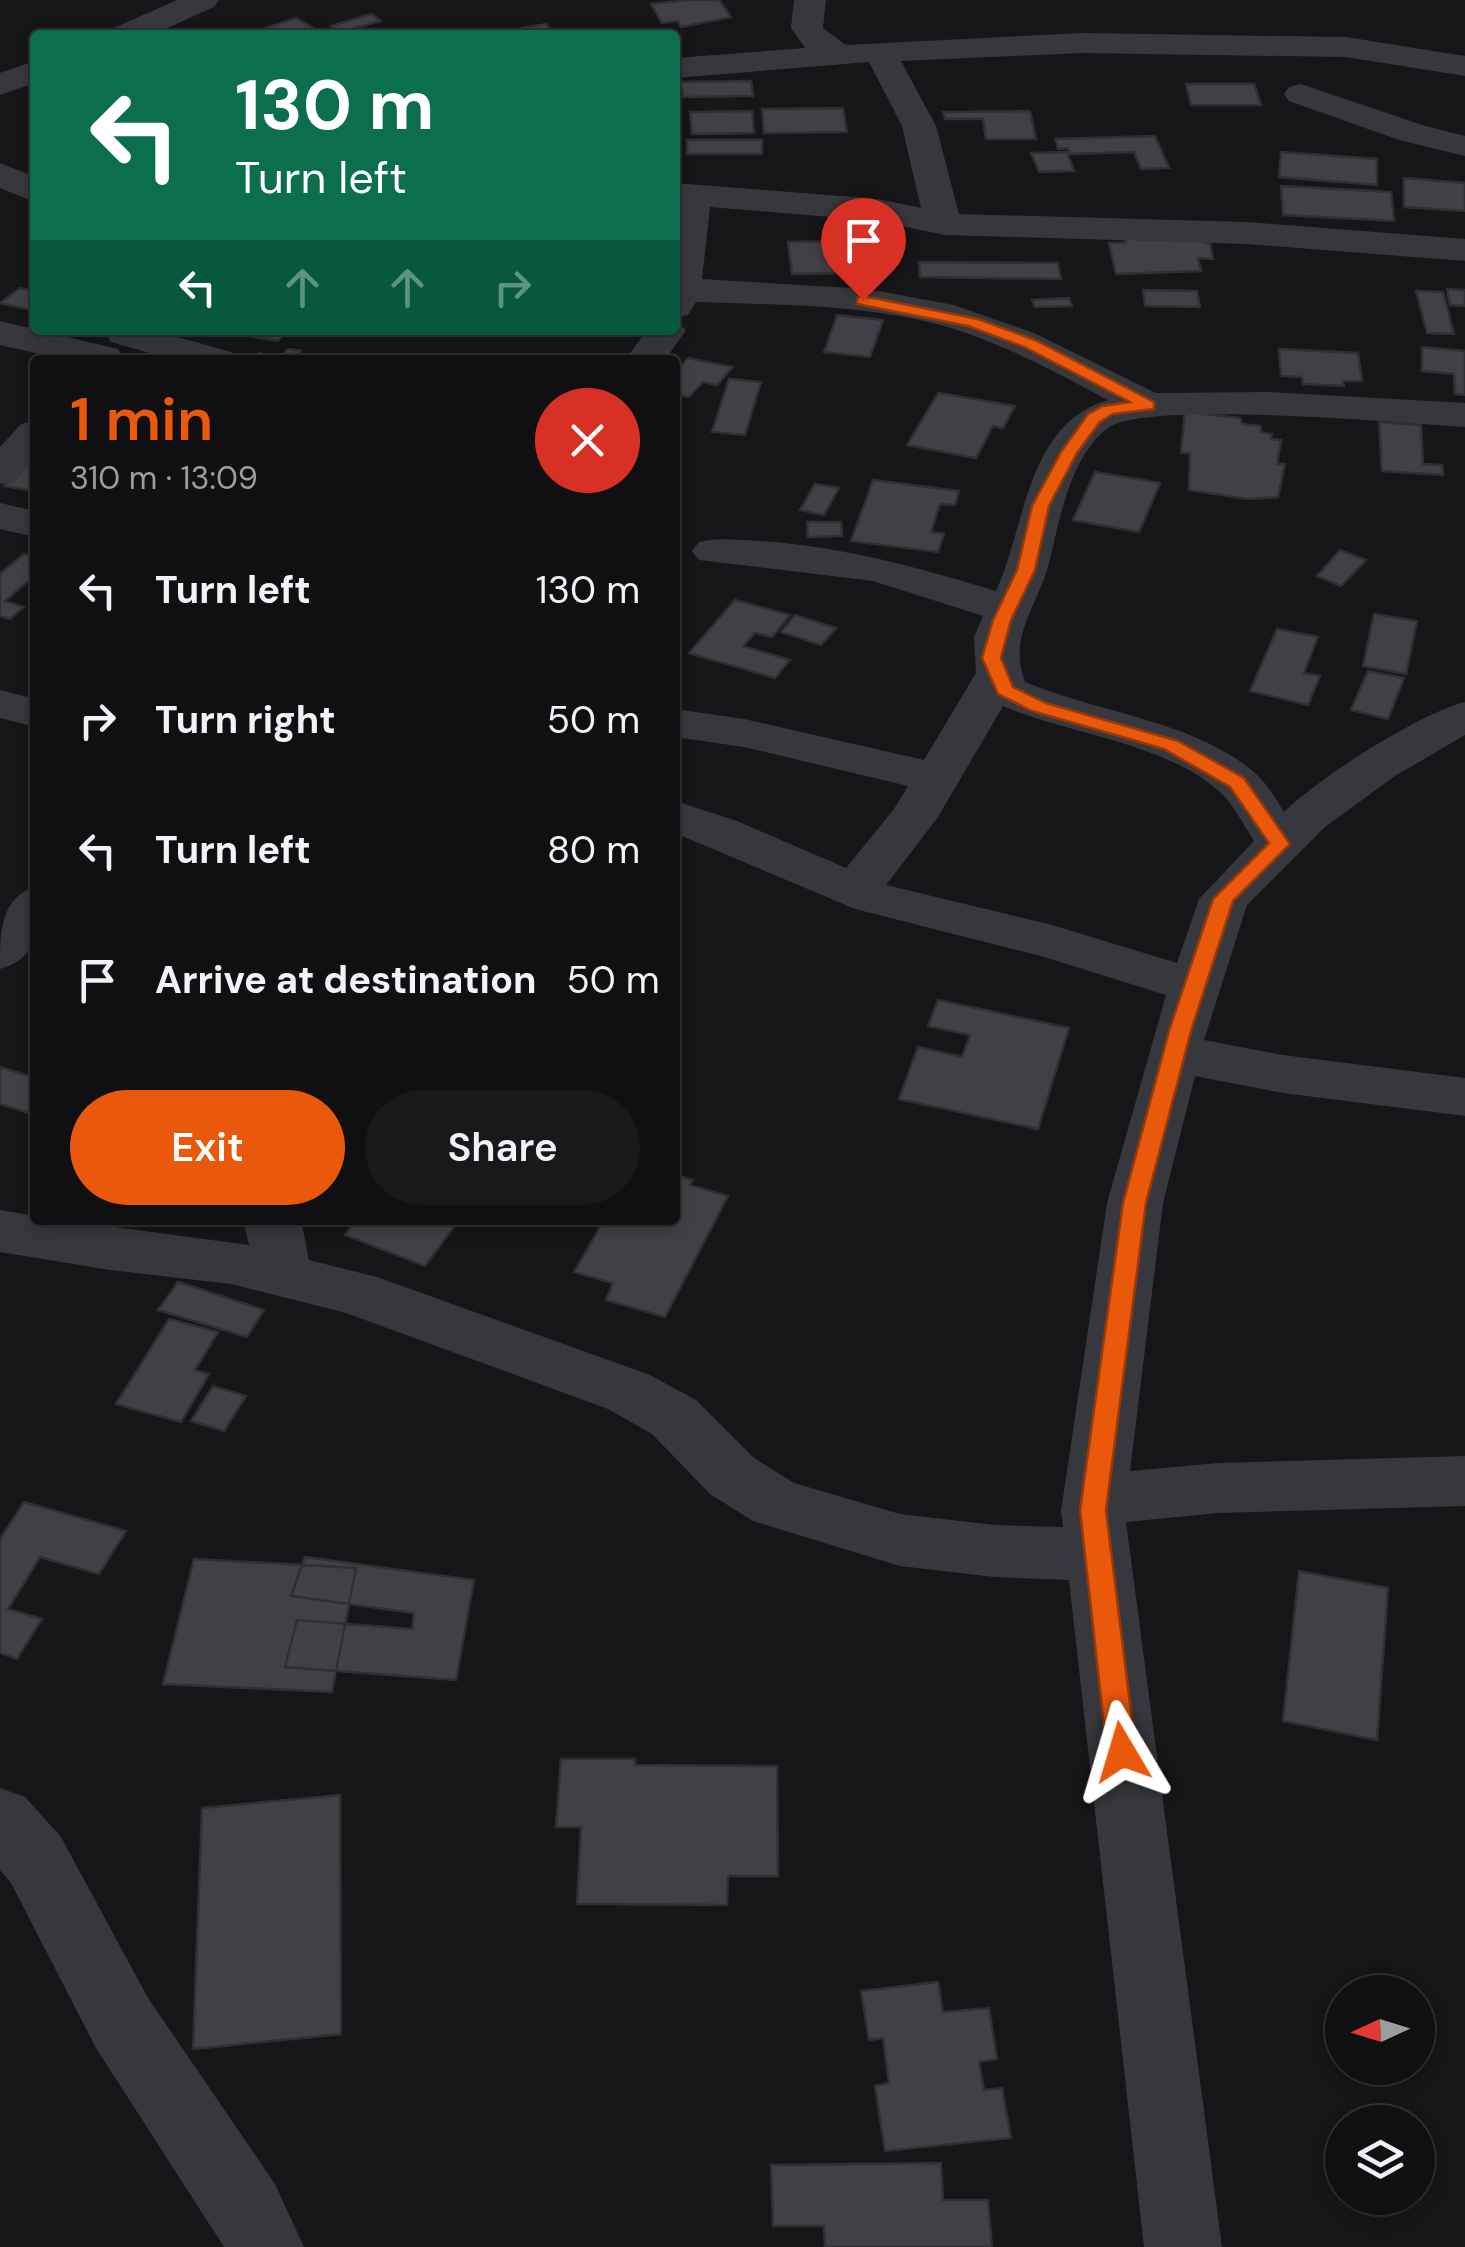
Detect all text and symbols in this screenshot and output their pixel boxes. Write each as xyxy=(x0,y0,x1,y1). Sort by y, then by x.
text: 130 m xyxy=(235,60,434,151)
icon: left xyxy=(70,70,200,200)
text: Turn left xyxy=(235,148,407,207)
pin xyxy=(821,198,906,301)
icon: arrive xyxy=(836,213,891,268)
icon: left xyxy=(170,260,225,315)
icon: ahead xyxy=(275,260,330,315)
icon: ahead xyxy=(380,260,435,315)
icon: right xyxy=(485,260,540,315)
text: 1 min xyxy=(70,380,213,459)
button: close xyxy=(535,388,640,493)
text: 310 m · 13:09 xyxy=(70,457,258,499)
icon: left xyxy=(70,563,125,618)
text: Turn left xyxy=(155,565,311,615)
text: 130 m xyxy=(536,565,640,615)
icon: right xyxy=(70,693,125,748)
text: Turn right xyxy=(155,695,336,745)
text: 50 m xyxy=(547,695,640,745)
icon: left xyxy=(70,823,125,878)
text: Turn left xyxy=(155,825,311,875)
text: 80 m xyxy=(547,825,640,875)
icon: arrive xyxy=(70,953,125,1008)
text: Arrive at destination xyxy=(155,955,537,1005)
text: 50 m xyxy=(567,955,660,1005)
button: Exit xyxy=(70,1090,345,1205)
button: Share xyxy=(365,1090,640,1205)
position arrow xyxy=(1070,1700,1174,1804)
north arrow xyxy=(1325,1975,1435,2085)
map controls xyxy=(1325,1975,1435,2215)
button: layers xyxy=(1325,2105,1435,2215)

